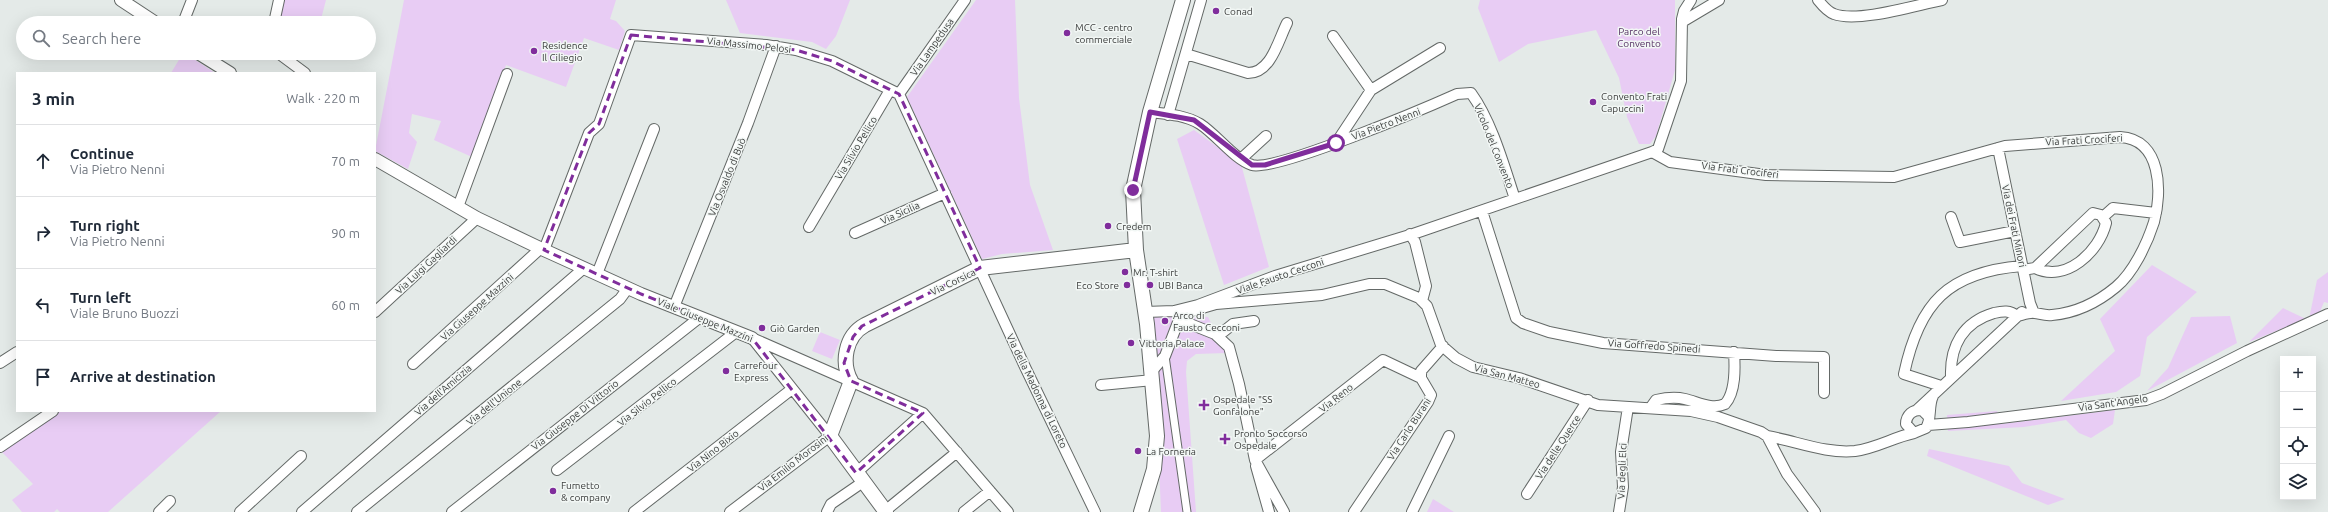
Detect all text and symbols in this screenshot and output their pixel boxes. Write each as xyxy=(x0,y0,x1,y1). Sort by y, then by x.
marker: Conad xyxy=(1211,6,1221,16)
place label: Conad xyxy=(1224,6,1253,17)
search box xyxy=(16,16,376,60)
street label: Via Lampedusa xyxy=(908,16,956,78)
place label: MCC - centro commerciale xyxy=(1075,22,1133,45)
park label: Parco del Convento xyxy=(1617,26,1661,49)
icon: search xyxy=(30,27,52,49)
marker: MCC - centro commerciale xyxy=(1062,28,1072,38)
text: Search here xyxy=(62,30,141,47)
street label: Via Massimo Pelosi xyxy=(706,35,792,55)
place label: Residence Il Ciliegio xyxy=(542,40,588,63)
marker: Residence Il Ciliegio xyxy=(529,46,539,56)
text: 3 min xyxy=(32,89,75,108)
text: Walk · 220 m xyxy=(286,91,360,105)
place label: Convento Frati Capuccini xyxy=(1601,91,1667,114)
marker: Convento Frati Capuccini xyxy=(1588,97,1598,107)
street label: Vicolo del Convento xyxy=(1472,102,1516,190)
street label: Via Pietro Nenni xyxy=(1350,106,1422,142)
street label: Via Silvio Pellico xyxy=(833,114,879,182)
street label: Via Frati Crociferi xyxy=(2045,132,2123,148)
route start xyxy=(1327,134,1345,152)
street label: Via Osvaldo di Buò xyxy=(706,136,748,218)
text: Continue xyxy=(70,145,134,162)
icon: ahead xyxy=(32,150,54,172)
text: 70 m xyxy=(331,154,360,168)
street label: Via Frati Crociferi xyxy=(1701,160,1779,180)
text: Via Pietro Nenni xyxy=(70,162,165,176)
route end xyxy=(1124,181,1142,199)
street label: Via dei Frati Minori xyxy=(2000,184,2028,268)
street label: Via Sicilia xyxy=(879,200,921,226)
text: Turn right xyxy=(70,217,140,234)
marker: Credem xyxy=(1103,221,1113,231)
place label: Credem xyxy=(1116,221,1151,232)
icon: right xyxy=(32,222,54,244)
text: 90 m xyxy=(331,226,360,240)
text: Via Pietro Nenni xyxy=(70,234,165,248)
street label: Via Luigi Gagliardi xyxy=(393,234,459,296)
street label: Viale Fausto Cecconi xyxy=(1235,256,1325,296)
street label: Via Corsica xyxy=(929,266,977,298)
marker: Mr. T-shirt xyxy=(1120,267,1130,277)
place label: Mr. T-shirt xyxy=(1133,267,1178,278)
street label: Via Giuseppe Mazzini xyxy=(438,271,516,343)
place label: Eco Store xyxy=(1076,280,1119,291)
marker: Eco Store xyxy=(1122,280,1132,290)
marker: UBI Banca xyxy=(1145,280,1155,290)
place label: UBI Banca xyxy=(1158,280,1203,291)
text: Turn left xyxy=(70,289,131,306)
icon: left xyxy=(32,294,54,316)
street label: Viale Giuseppe Mazzini xyxy=(655,296,755,344)
text: 60 m xyxy=(331,298,360,312)
text: Viale Bruno Buozzi xyxy=(70,306,179,320)
place label: Arco di Fausto Cecconi xyxy=(1173,310,1240,333)
marker: Arco di Fausto Cecconi xyxy=(1160,316,1170,326)
marker: Giò Garden xyxy=(757,323,767,333)
place label: Giò Garden xyxy=(770,323,820,334)
street label: Via della Madonna di Loreto xyxy=(1005,332,1070,450)
street label: Via Goffredo Spinedi xyxy=(1607,337,1701,355)
marker: Vittoria Palace xyxy=(1126,338,1136,348)
place label: Vittoria Palace xyxy=(1139,338,1204,349)
map controls xyxy=(2280,356,2316,500)
button: + xyxy=(2280,356,2316,392)
place label: Carrefour Express xyxy=(734,360,778,383)
street label: Via dell'Amicizia xyxy=(412,362,474,418)
street label: Via San Matteo xyxy=(1473,362,1541,390)
icon: arrive xyxy=(32,366,54,388)
marker: Carrefour Express xyxy=(721,366,731,376)
text: Arrive at destination xyxy=(70,368,216,385)
street label: Via dell'Unione xyxy=(464,376,524,428)
street label: Via Silvio Pellico xyxy=(615,376,679,428)
street label: Via Giuseppe Di Vittorio xyxy=(529,378,621,452)
street label: Via Reno xyxy=(1317,381,1355,415)
button: − xyxy=(2280,392,2316,428)
street label: Via Sant'Angelo xyxy=(2077,393,2149,413)
place label: Ospedale "SS Gonfalone" xyxy=(1213,394,1272,417)
street label: Via Carlo Burani xyxy=(1385,396,1433,462)
marker: Ospedale "SS Gonfalone" xyxy=(1198,399,1210,411)
street label: Via delle Querce xyxy=(1533,413,1583,481)
street label: Via Nino Bixio xyxy=(685,427,741,474)
place label: Pronto Soccorso Ospedale xyxy=(1234,428,1308,451)
button: locate xyxy=(2280,428,2316,464)
street label: Via Emilio Morosini xyxy=(756,432,830,494)
marker: Pronto Soccorso Ospedale xyxy=(1219,433,1231,445)
street label: Via degli Elci xyxy=(1616,443,1628,499)
marker: La Forneria xyxy=(1133,446,1143,456)
place label: La Forneria xyxy=(1146,446,1196,457)
button: layers xyxy=(2280,464,2316,500)
place label: Fumetto & company xyxy=(561,480,611,503)
marker: Fumetto & company xyxy=(548,486,558,496)

